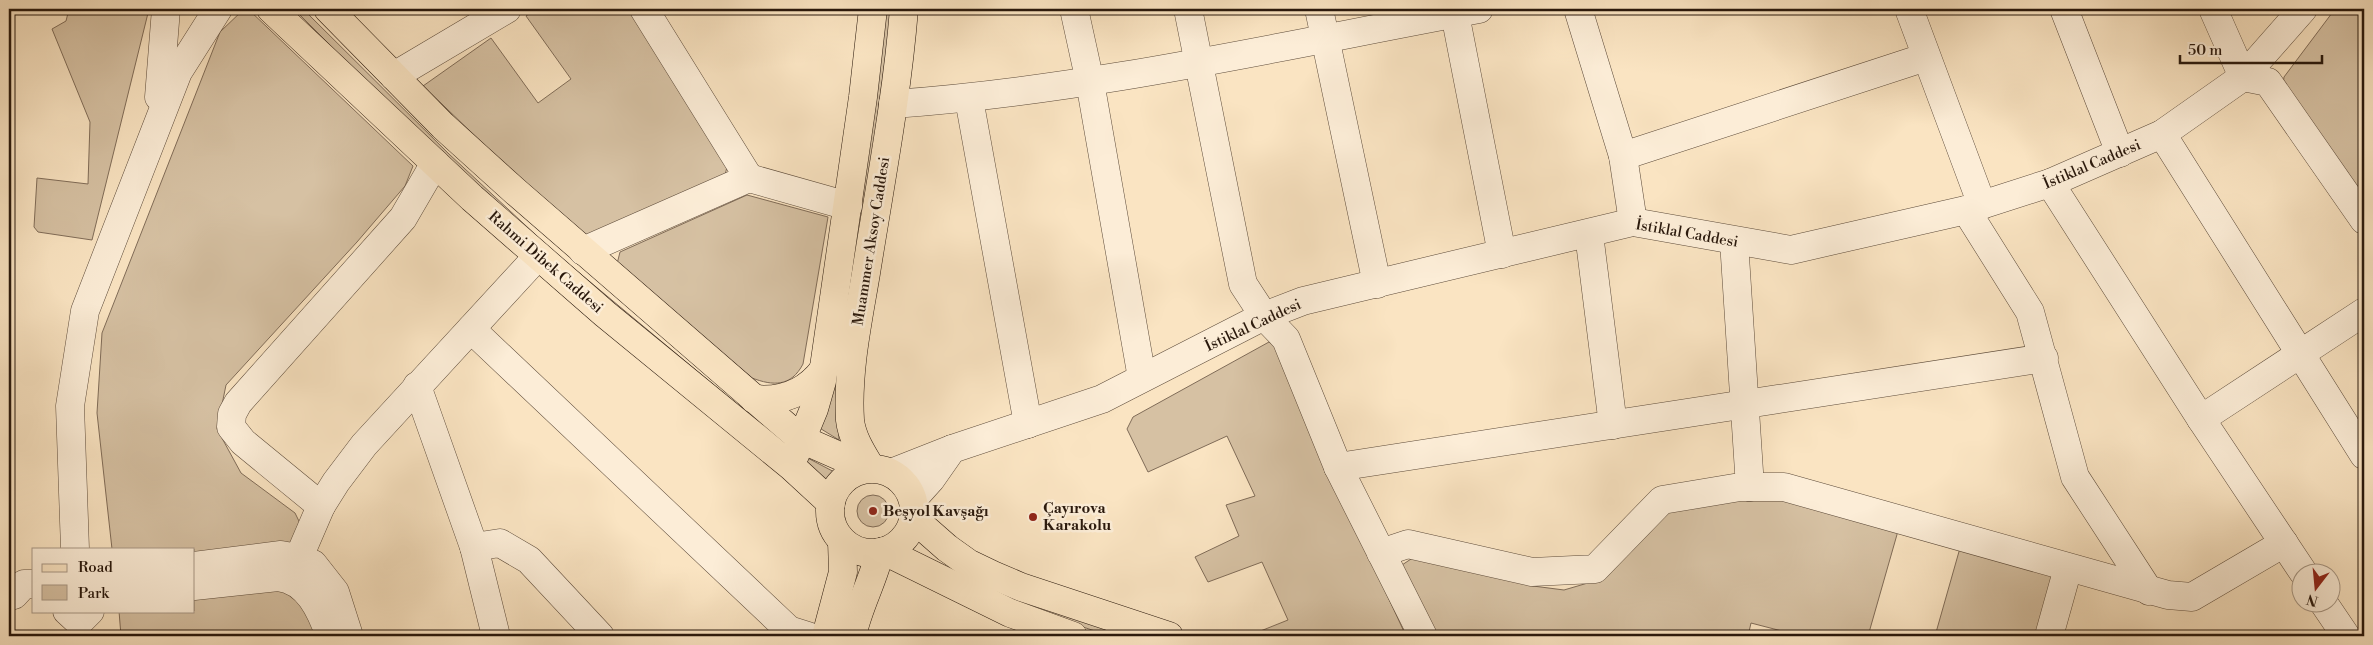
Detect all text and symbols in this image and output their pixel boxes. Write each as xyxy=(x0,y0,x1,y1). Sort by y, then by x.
scale bar xyxy=(2180,32,2323,64)
text: 50 m xyxy=(2188,41,2222,60)
street label: İstiklal Caddesi xyxy=(2040,134,2144,194)
street label: Muammer Aksoy Caddesi xyxy=(849,155,894,327)
street label: Rahmi Dibek Caddesi xyxy=(484,207,607,318)
street label: İstiklal Caddesi xyxy=(1634,214,1740,252)
street label: İstiklal Caddesi xyxy=(1202,294,1304,356)
place label: Çayırova Karakolu xyxy=(1043,499,1112,535)
place label: Beşyol Kavşağı xyxy=(883,502,989,521)
marker: Beşyol Kavşağı xyxy=(867,505,879,517)
marker: Çayırova Karakolu xyxy=(1027,511,1039,523)
legend xyxy=(32,548,195,612)
text: Road xyxy=(78,558,113,577)
north arrow xyxy=(2290,562,2340,612)
text: Park xyxy=(78,584,110,603)
text: N xyxy=(2305,589,2320,610)

